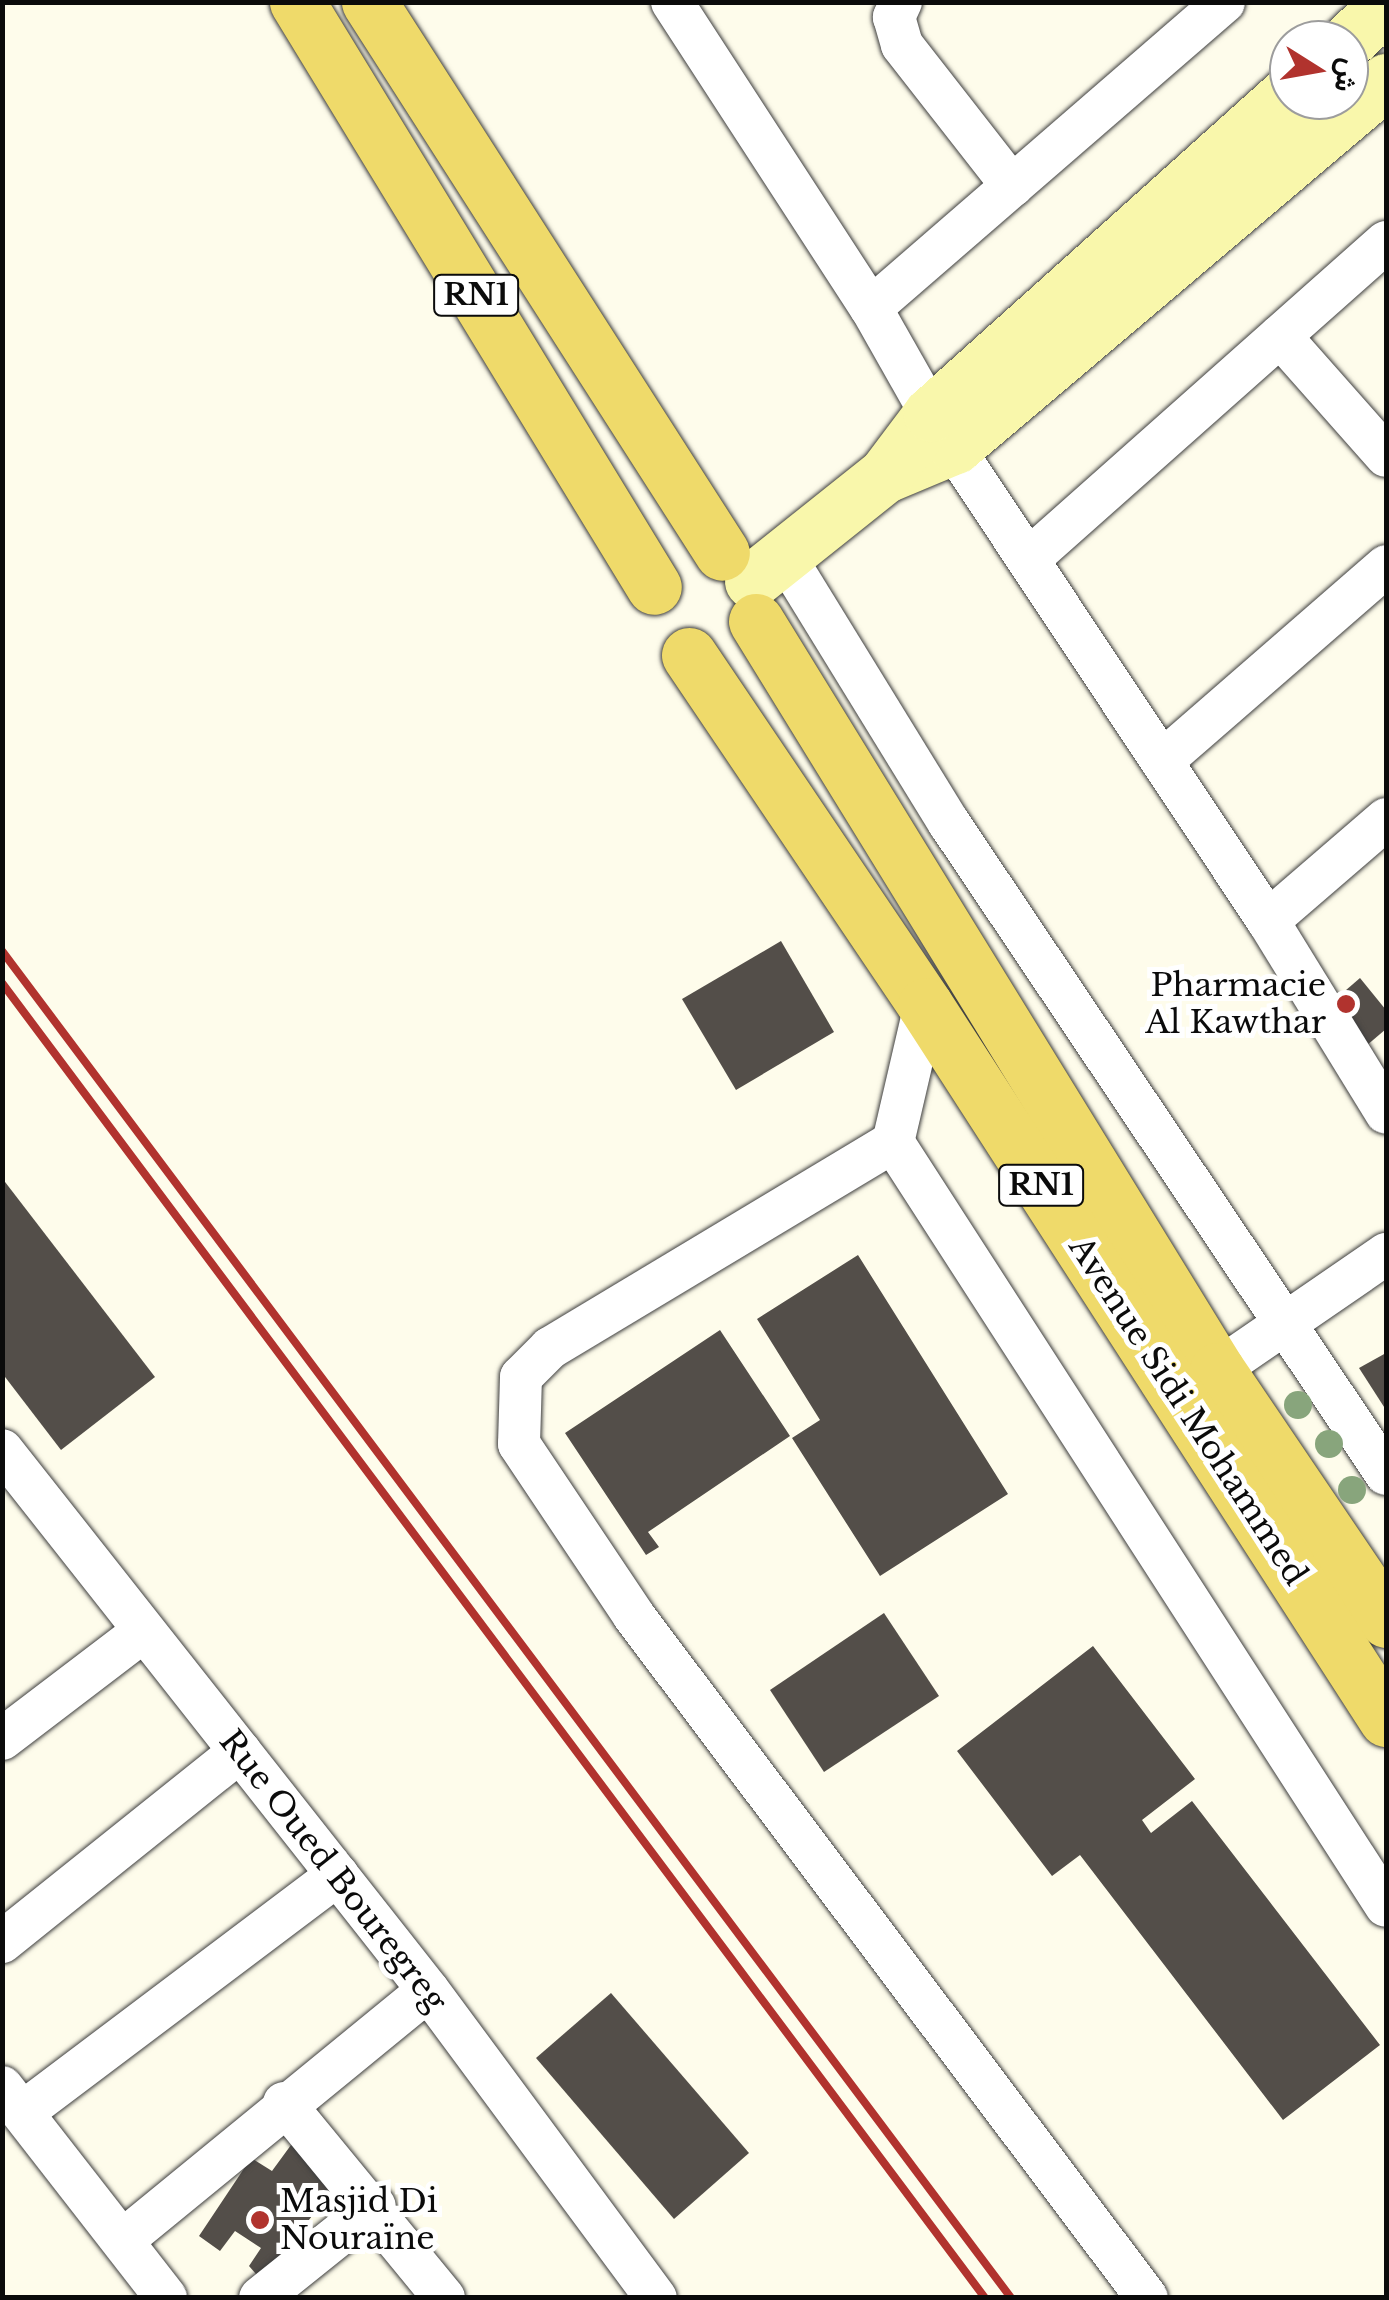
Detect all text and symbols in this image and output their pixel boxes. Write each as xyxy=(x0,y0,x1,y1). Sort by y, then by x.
north arrow xyxy=(1269,20,1369,120)
text: ش xyxy=(1327,56,1367,95)
road number: RN1 xyxy=(431,270,521,320)
place label: Pharmacie Al Kawthar xyxy=(1145,967,1326,1042)
marker: Pharmacie Al Kawthar xyxy=(1335,993,1357,1015)
road number: RN1 xyxy=(996,1160,1086,1210)
street label: Avenue Sidi Mohammed xyxy=(1061,1230,1315,1592)
street label: Rue Oued Bouregreg xyxy=(211,1723,455,2019)
place label: Masjid Di Nouraïne xyxy=(280,2183,438,2258)
marker: Masjid Di Nouraïne xyxy=(249,2209,271,2231)

